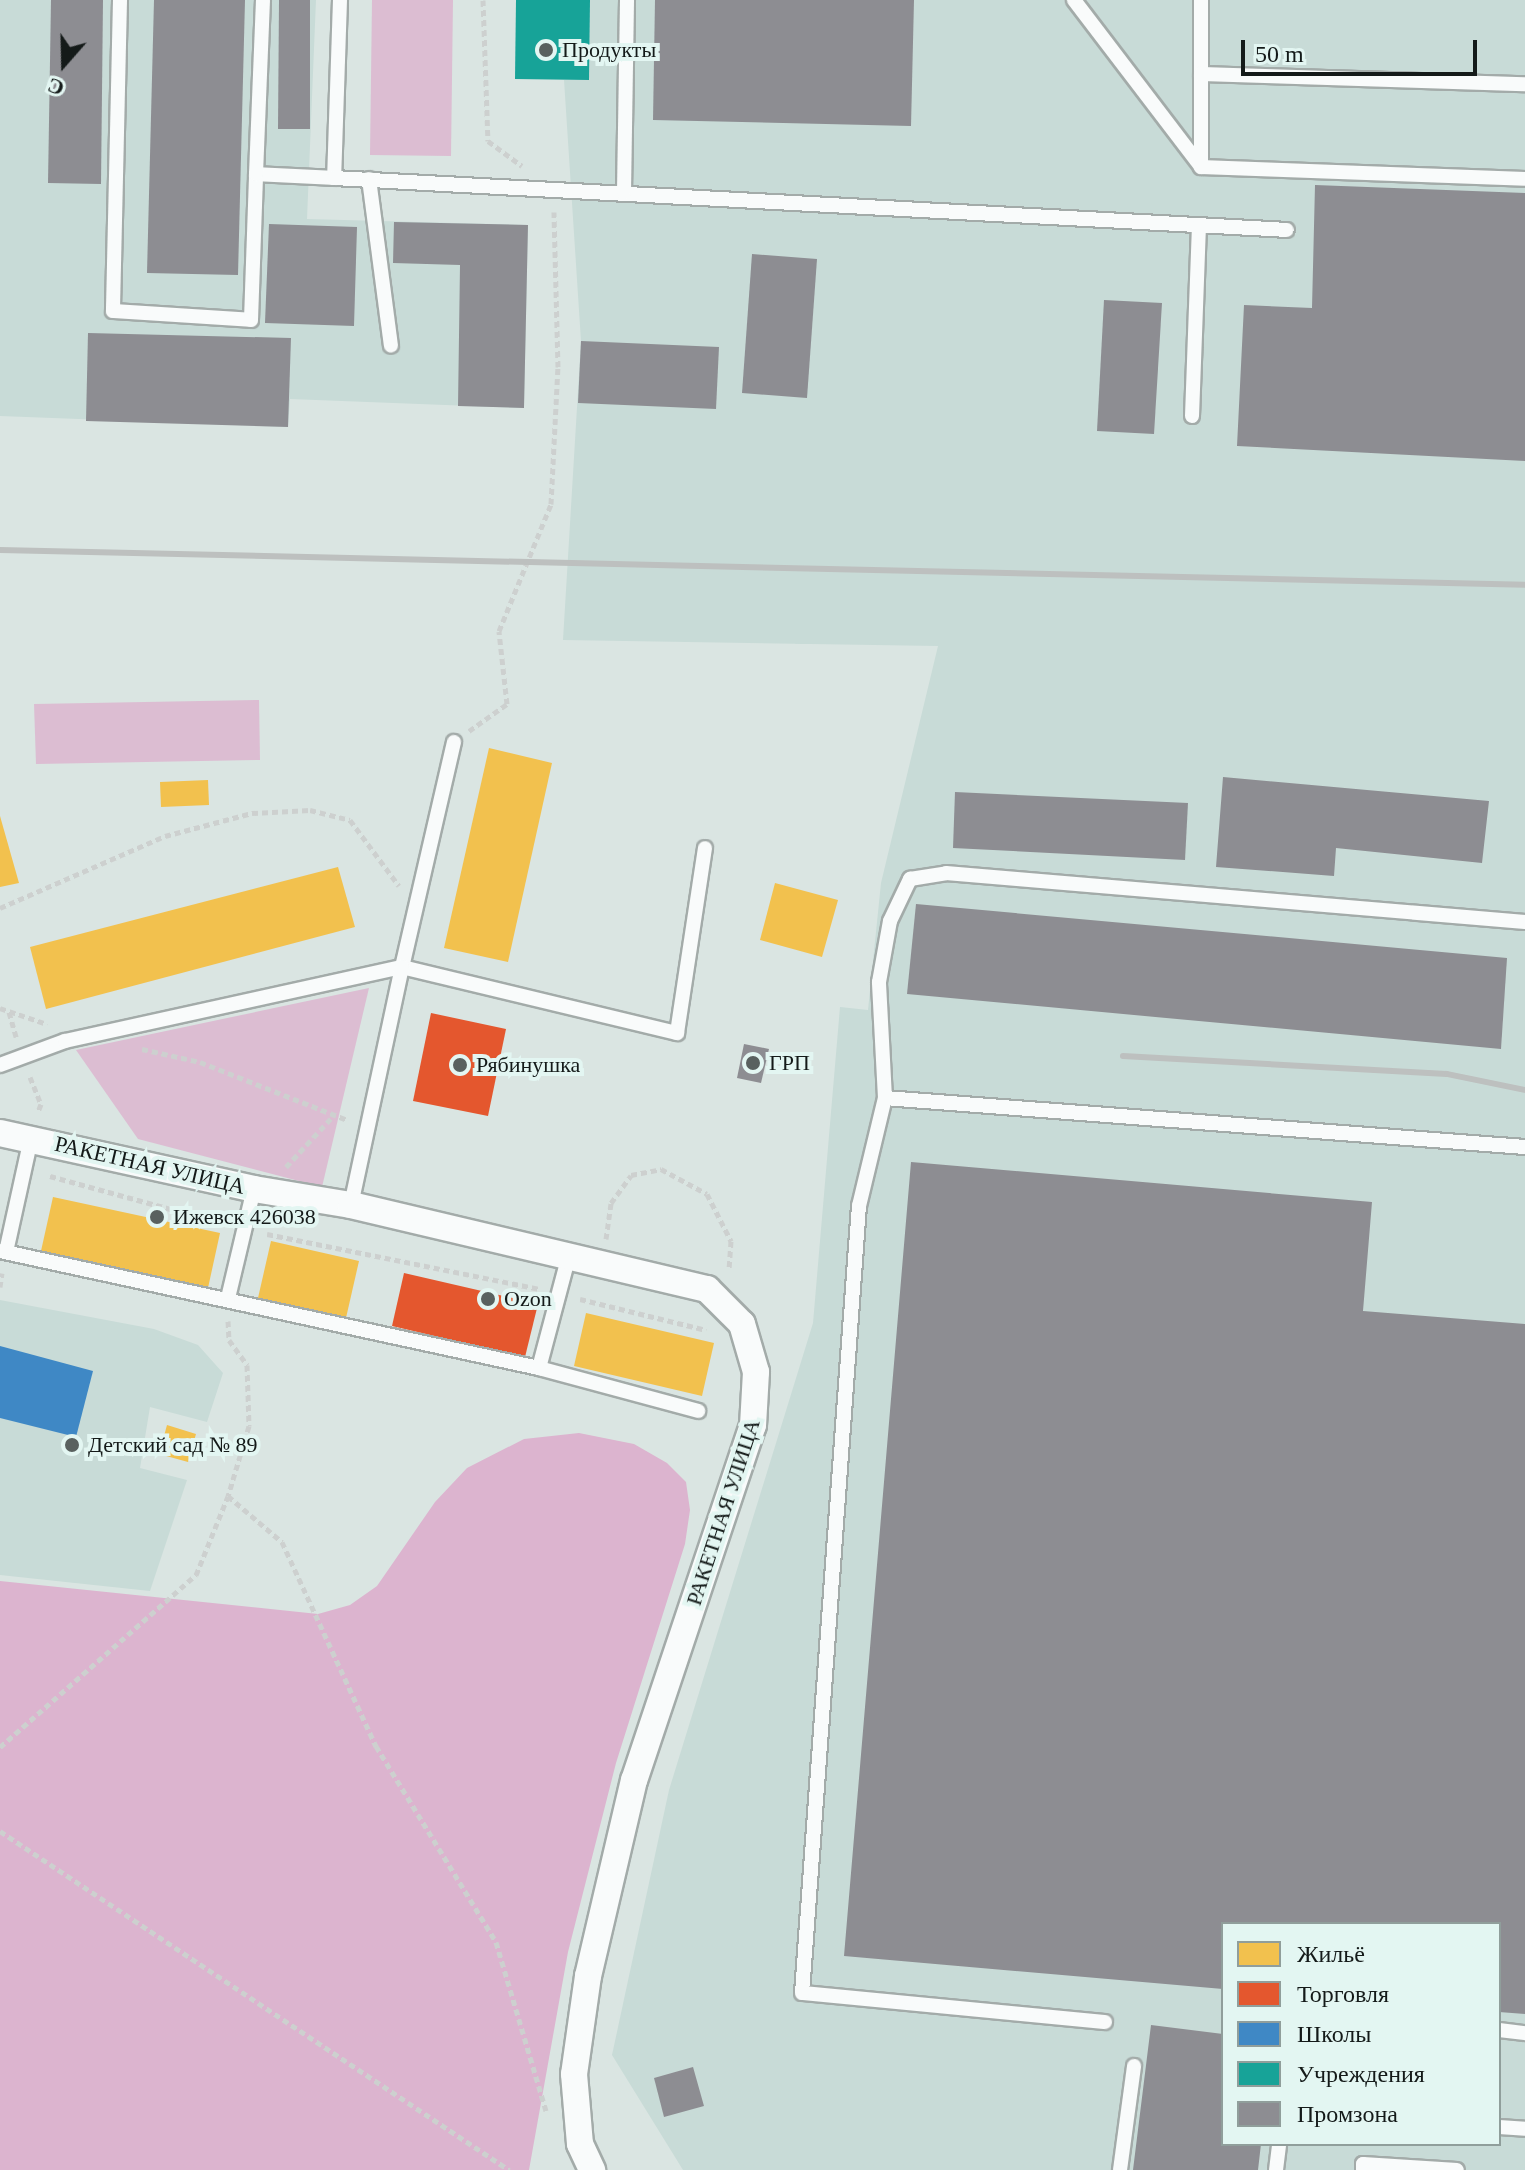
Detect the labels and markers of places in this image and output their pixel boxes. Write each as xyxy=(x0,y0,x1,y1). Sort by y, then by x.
place label: Продукты xyxy=(562,37,656,63)
marker: Продукты xyxy=(537,41,555,59)
place label: ГРП xyxy=(769,1050,810,1076)
place label: Рябинушка xyxy=(476,1052,580,1078)
marker: ГРП xyxy=(744,1054,762,1072)
marker: Рябинушка xyxy=(451,1056,469,1074)
place label: Ижевск 426038 xyxy=(173,1204,316,1230)
marker: Ижевск 426038 xyxy=(148,1208,166,1226)
place label: Ozon xyxy=(504,1286,552,1312)
marker: Ozon xyxy=(479,1290,497,1308)
place label: Детский сад № 89 xyxy=(88,1432,257,1458)
marker: Детский сад № 89 xyxy=(63,1436,81,1454)

